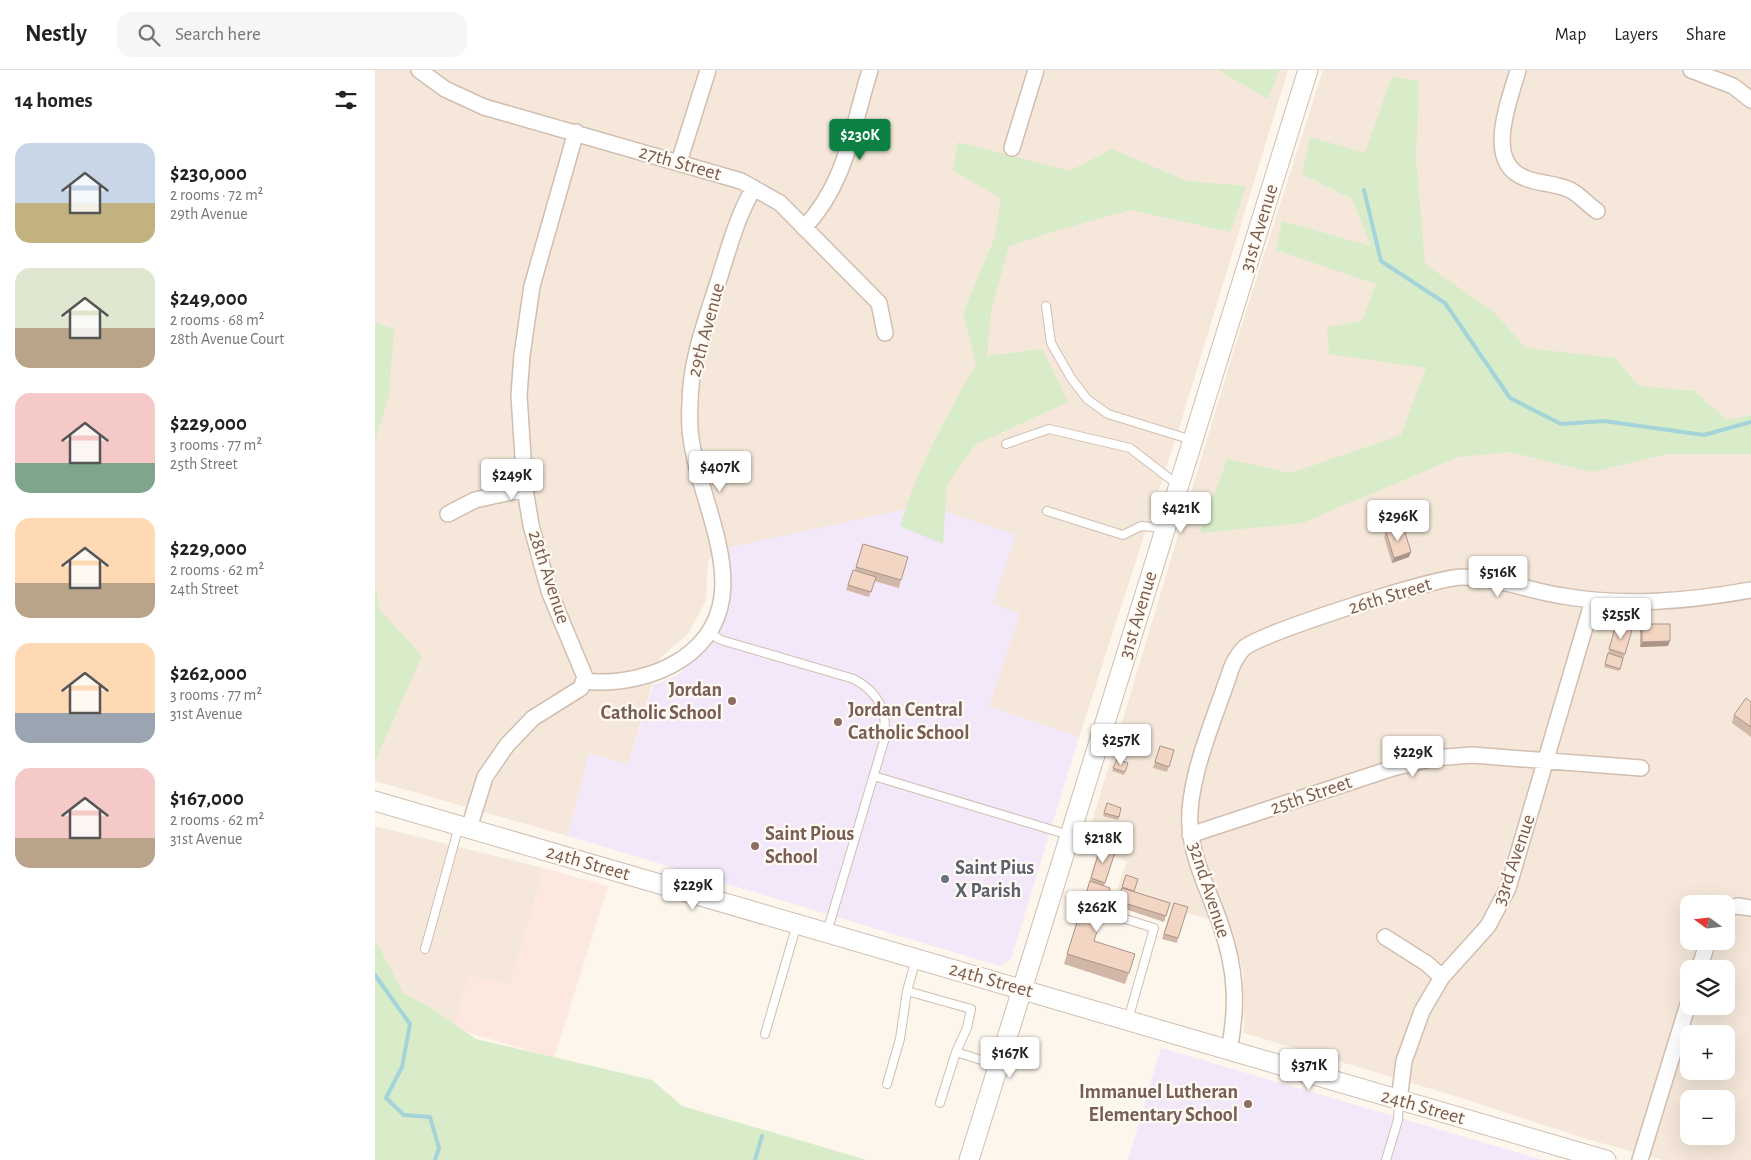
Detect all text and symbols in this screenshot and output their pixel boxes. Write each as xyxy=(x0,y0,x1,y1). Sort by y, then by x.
search box xyxy=(117,12,467,57)
icon: search xyxy=(135,21,163,49)
text: Nestly xyxy=(25,22,87,46)
text: Search here xyxy=(175,25,261,44)
text: Map xyxy=(1555,26,1586,44)
text: Layers xyxy=(1614,26,1658,44)
text: Share xyxy=(1686,26,1726,44)
icon: filters xyxy=(332,86,360,114)
text: 14 homes xyxy=(15,90,93,111)
pin: $230K xyxy=(825,118,895,161)
text: $230K xyxy=(840,127,880,143)
street label: 27th Street xyxy=(637,142,724,184)
icon: home xyxy=(55,163,115,223)
text: $230,000 xyxy=(170,163,247,184)
street label: 31st Avenue xyxy=(1236,182,1282,274)
text: 2 rooms · 72 m² xyxy=(170,187,263,203)
text: 29th Avenue xyxy=(170,206,248,222)
street label: 29th Avenue xyxy=(684,281,728,379)
icon: home xyxy=(55,288,115,348)
text: $249,000 xyxy=(170,288,248,309)
text: 2 rooms · 68 m² xyxy=(170,312,264,328)
text: 28th Avenue Court xyxy=(170,331,284,347)
icon: home xyxy=(55,413,115,473)
text: $229,000 xyxy=(170,413,247,434)
text: 3 rooms · 77 m² xyxy=(170,437,262,453)
pin: $407K xyxy=(685,450,755,493)
text: 25th Street xyxy=(170,456,238,472)
pin: $249K xyxy=(477,458,547,501)
text: $407K xyxy=(700,459,740,475)
text: $249K xyxy=(492,467,532,483)
pin: $421K xyxy=(1146,492,1216,534)
text: $421K xyxy=(1162,500,1200,516)
pin: $296K xyxy=(1363,500,1433,542)
text: $296K xyxy=(1378,508,1418,524)
street label: 28th Avenue xyxy=(525,528,573,626)
icon: home xyxy=(55,538,115,598)
text: $229,000 xyxy=(170,538,247,559)
pin: $516K xyxy=(1463,556,1533,598)
text: 2 rooms · 62 m² xyxy=(170,562,264,578)
text: $516K xyxy=(1480,564,1516,580)
street label: 31st Avenue xyxy=(1115,569,1161,661)
street label: 26th Street xyxy=(1346,574,1434,618)
text: 24th Street xyxy=(170,581,239,597)
pin: $255K xyxy=(1586,598,1656,640)
text: $255K xyxy=(1602,606,1640,622)
icon: home xyxy=(55,663,115,723)
text: $262,000 xyxy=(170,663,247,684)
place label: Jordan Catholic School xyxy=(601,680,722,723)
text: 3 rooms · 77 m² xyxy=(170,687,262,703)
marker: Jordan Catholic School xyxy=(726,695,738,707)
place label: Jordan Central Catholic School xyxy=(848,700,969,743)
text: 31st Avenue xyxy=(170,706,242,722)
marker: Jordan Central Catholic School xyxy=(832,716,844,728)
pin: $257K xyxy=(1086,724,1156,766)
text: $257K xyxy=(1102,732,1140,748)
pin: $229K xyxy=(1378,736,1448,778)
text: $229K xyxy=(1393,744,1433,760)
street label: 25th Street xyxy=(1268,772,1355,818)
icon: home xyxy=(55,788,115,848)
text: $167,000 xyxy=(170,788,244,809)
text: 2 rooms · 62 m² xyxy=(170,812,264,828)
street label: 33rd Avenue xyxy=(1489,812,1539,908)
pin: $218K xyxy=(1068,822,1138,864)
place label: Saint Pious School xyxy=(765,824,854,867)
text: $218K xyxy=(1084,830,1122,846)
text: 31st Avenue xyxy=(170,831,242,847)
marker: Saint Pious School xyxy=(749,840,761,852)
street label: 32nd Avenue xyxy=(1184,840,1234,940)
street label: 24th Street xyxy=(544,842,633,885)
place label: Saint Pius X Parish xyxy=(955,858,1035,901)
pin: $229K xyxy=(658,868,728,911)
marker: Saint Pius X Parish xyxy=(939,873,951,885)
text: $229K xyxy=(673,877,713,893)
pin: $262K xyxy=(1062,890,1132,933)
north arrow xyxy=(1680,895,1735,950)
map controls xyxy=(1680,895,1735,1145)
text: $262K xyxy=(1077,899,1117,915)
street label: 24th Street xyxy=(947,959,1036,1002)
button: layers xyxy=(1680,960,1735,1015)
button: + xyxy=(1680,1025,1735,1080)
pin: $167K xyxy=(975,1036,1045,1079)
text: $167K xyxy=(992,1045,1028,1061)
pin: $371K xyxy=(1274,1048,1344,1091)
text: $371K xyxy=(1291,1057,1327,1073)
place label: Immanuel Lutheran Elementary School xyxy=(1079,1082,1238,1125)
street label: 24th Street xyxy=(1379,1086,1468,1129)
button: − xyxy=(1680,1090,1735,1145)
marker: Immanuel Lutheran Elementary School xyxy=(1242,1098,1254,1110)

